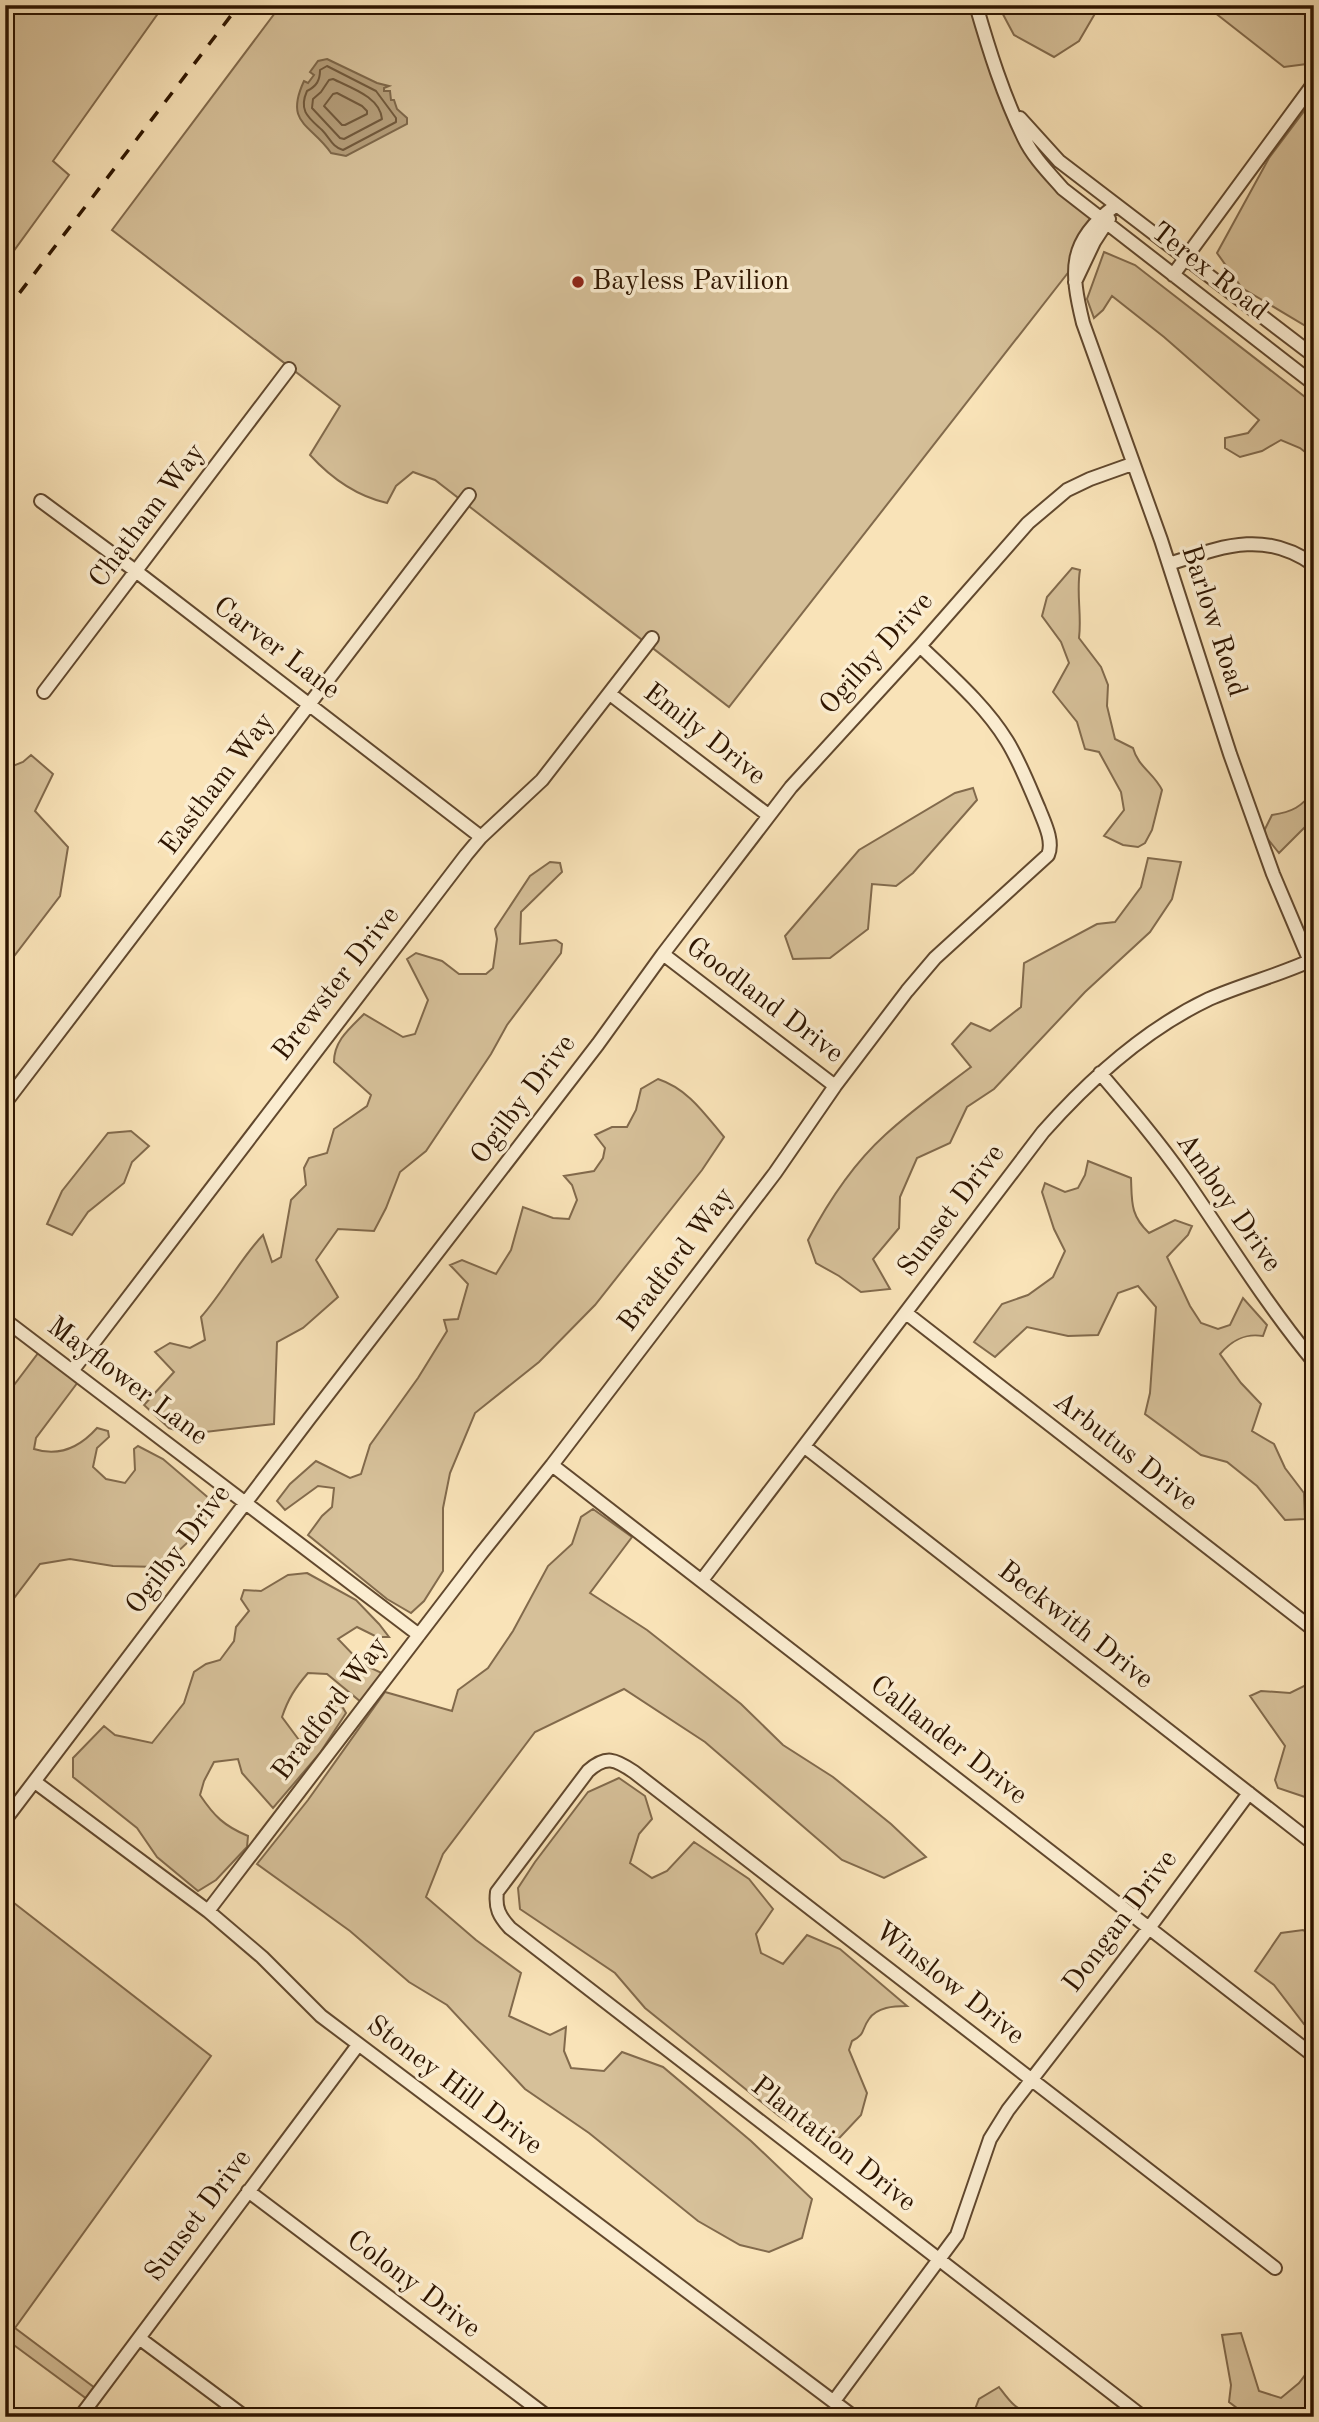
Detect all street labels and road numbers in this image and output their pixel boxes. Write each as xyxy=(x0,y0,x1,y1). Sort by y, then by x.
street label: Terex Road xyxy=(1145,218,1273,326)
street label: Chatham Way xyxy=(85,439,211,593)
street label: Barlow Road xyxy=(1175,542,1251,700)
street label: Ogilby Drive xyxy=(815,587,939,721)
street label: Carver Lane xyxy=(208,593,344,705)
street label: Emily Drive xyxy=(638,679,770,791)
street label: Eastham Way xyxy=(156,708,280,860)
street label: Brewster Drive xyxy=(268,902,406,1066)
street label: Goodland Drive xyxy=(680,933,848,1069)
street label: Ogilby Drive xyxy=(466,1030,582,1170)
street label: Amboy Drive xyxy=(1170,1129,1286,1277)
street label: Sunset Drive xyxy=(893,1140,1011,1282)
street label: Bradford Way xyxy=(614,1183,740,1337)
street label: Mayflower Lane xyxy=(41,1313,213,1451)
street label: Arbutus Drive xyxy=(1048,1387,1202,1517)
street label: Ogilby Drive xyxy=(121,1480,237,1620)
street label: Beckwith Drive xyxy=(992,1557,1158,1695)
street label: Bradford Way xyxy=(268,1632,394,1786)
street label: Callander Drive xyxy=(864,1671,1032,1811)
street label: Dongan Drive xyxy=(1059,1846,1183,1998)
street label: Winslow Drive xyxy=(869,1917,1029,2051)
street label: Stoney Hill Drive xyxy=(361,2011,547,2161)
street label: Plantation Drive xyxy=(745,2072,921,2218)
street label: Sunset Drive xyxy=(140,2145,258,2287)
street label: Colony Drive xyxy=(341,2226,485,2344)

